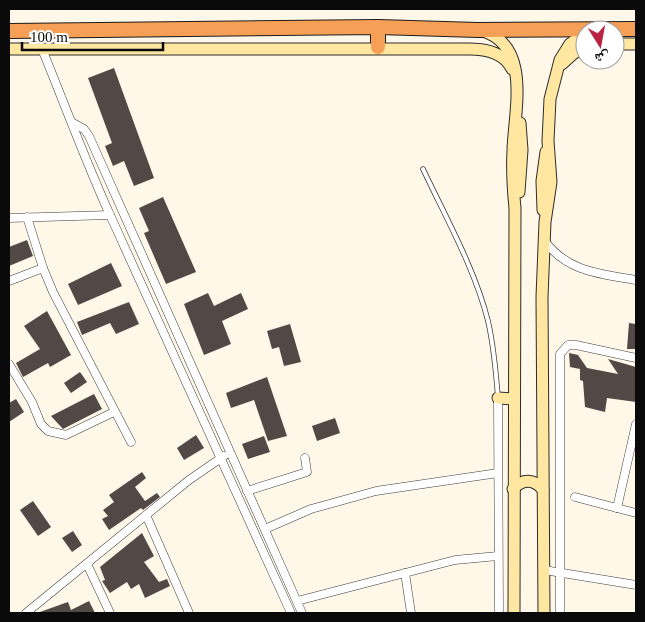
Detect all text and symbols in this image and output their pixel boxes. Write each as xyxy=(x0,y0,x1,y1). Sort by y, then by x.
scale bar xyxy=(22,20,164,52)
north arrow xyxy=(575,20,625,70)
text: 100 m xyxy=(30,29,68,45)
text: ش xyxy=(593,48,611,66)

